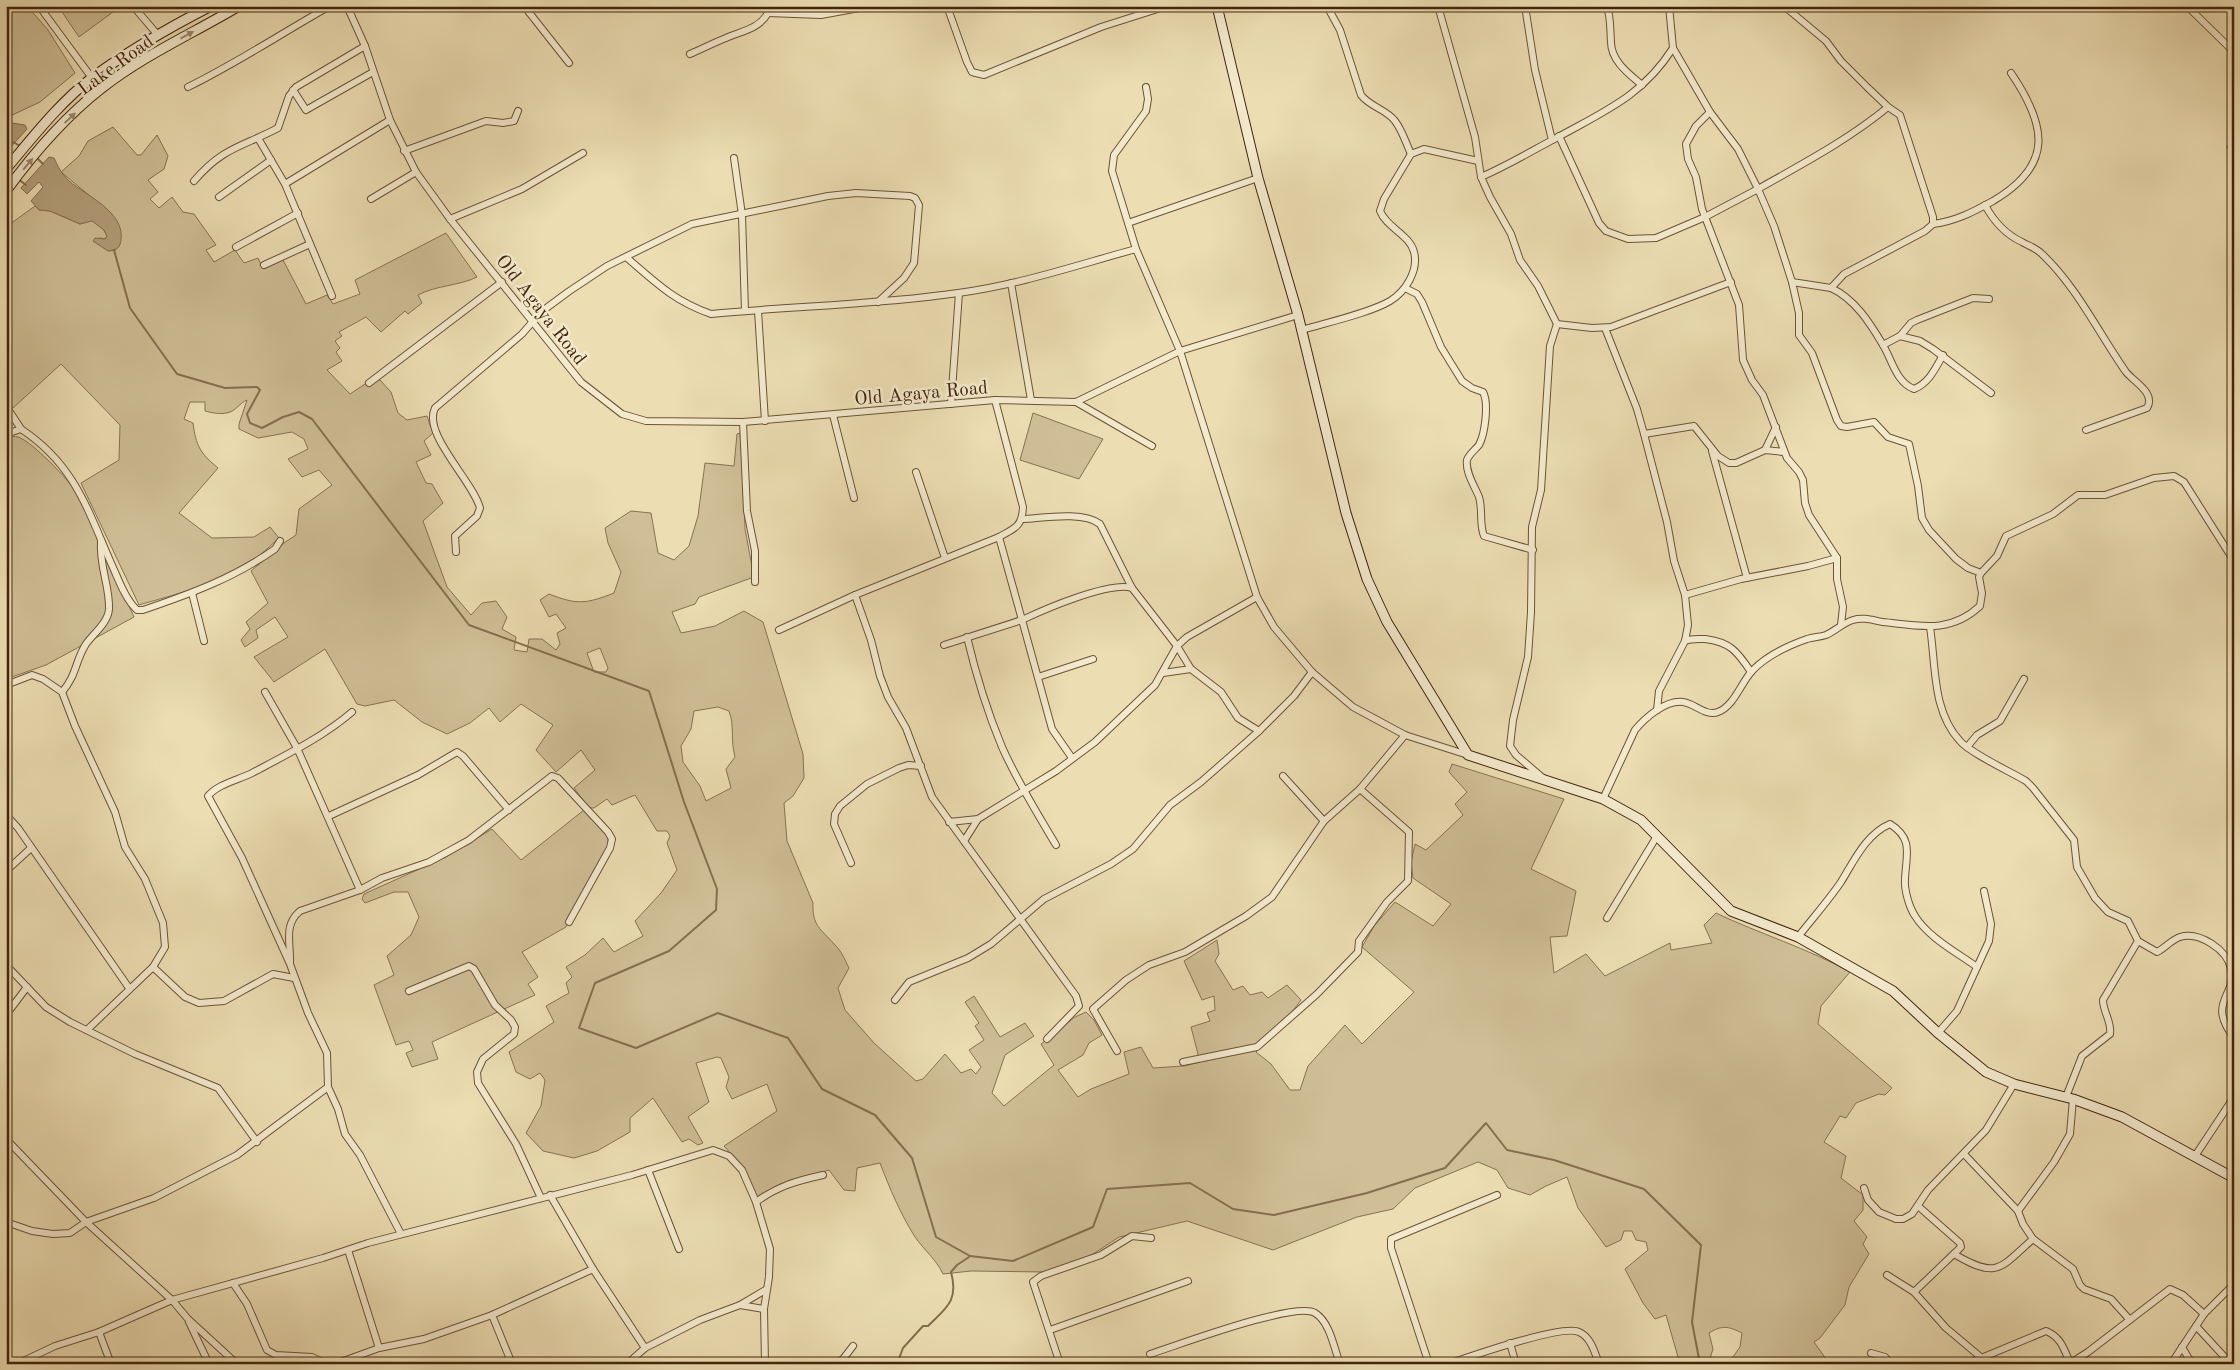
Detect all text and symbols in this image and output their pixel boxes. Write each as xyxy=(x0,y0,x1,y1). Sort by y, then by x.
one-way arrow xyxy=(180,31,194,40)
street label: Lake Road xyxy=(75,32,158,100)
one-way arrow xyxy=(64,112,76,124)
one-way arrow xyxy=(22,158,33,171)
street label: Old Agaya Road xyxy=(491,252,589,369)
street label: Old Agaya Road xyxy=(854,379,989,410)

